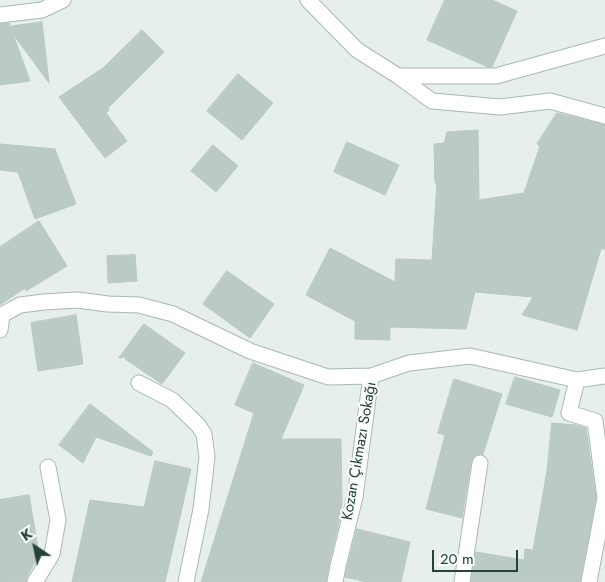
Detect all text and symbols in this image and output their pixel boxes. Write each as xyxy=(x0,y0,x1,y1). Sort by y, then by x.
street label: Kozan Çıkmazı Sokağı xyxy=(339,380,381,522)
north arrow xyxy=(10,522,60,572)
text: K xyxy=(17,524,36,546)
scale bar xyxy=(435,540,521,572)
text: 20 m xyxy=(440,548,474,570)

